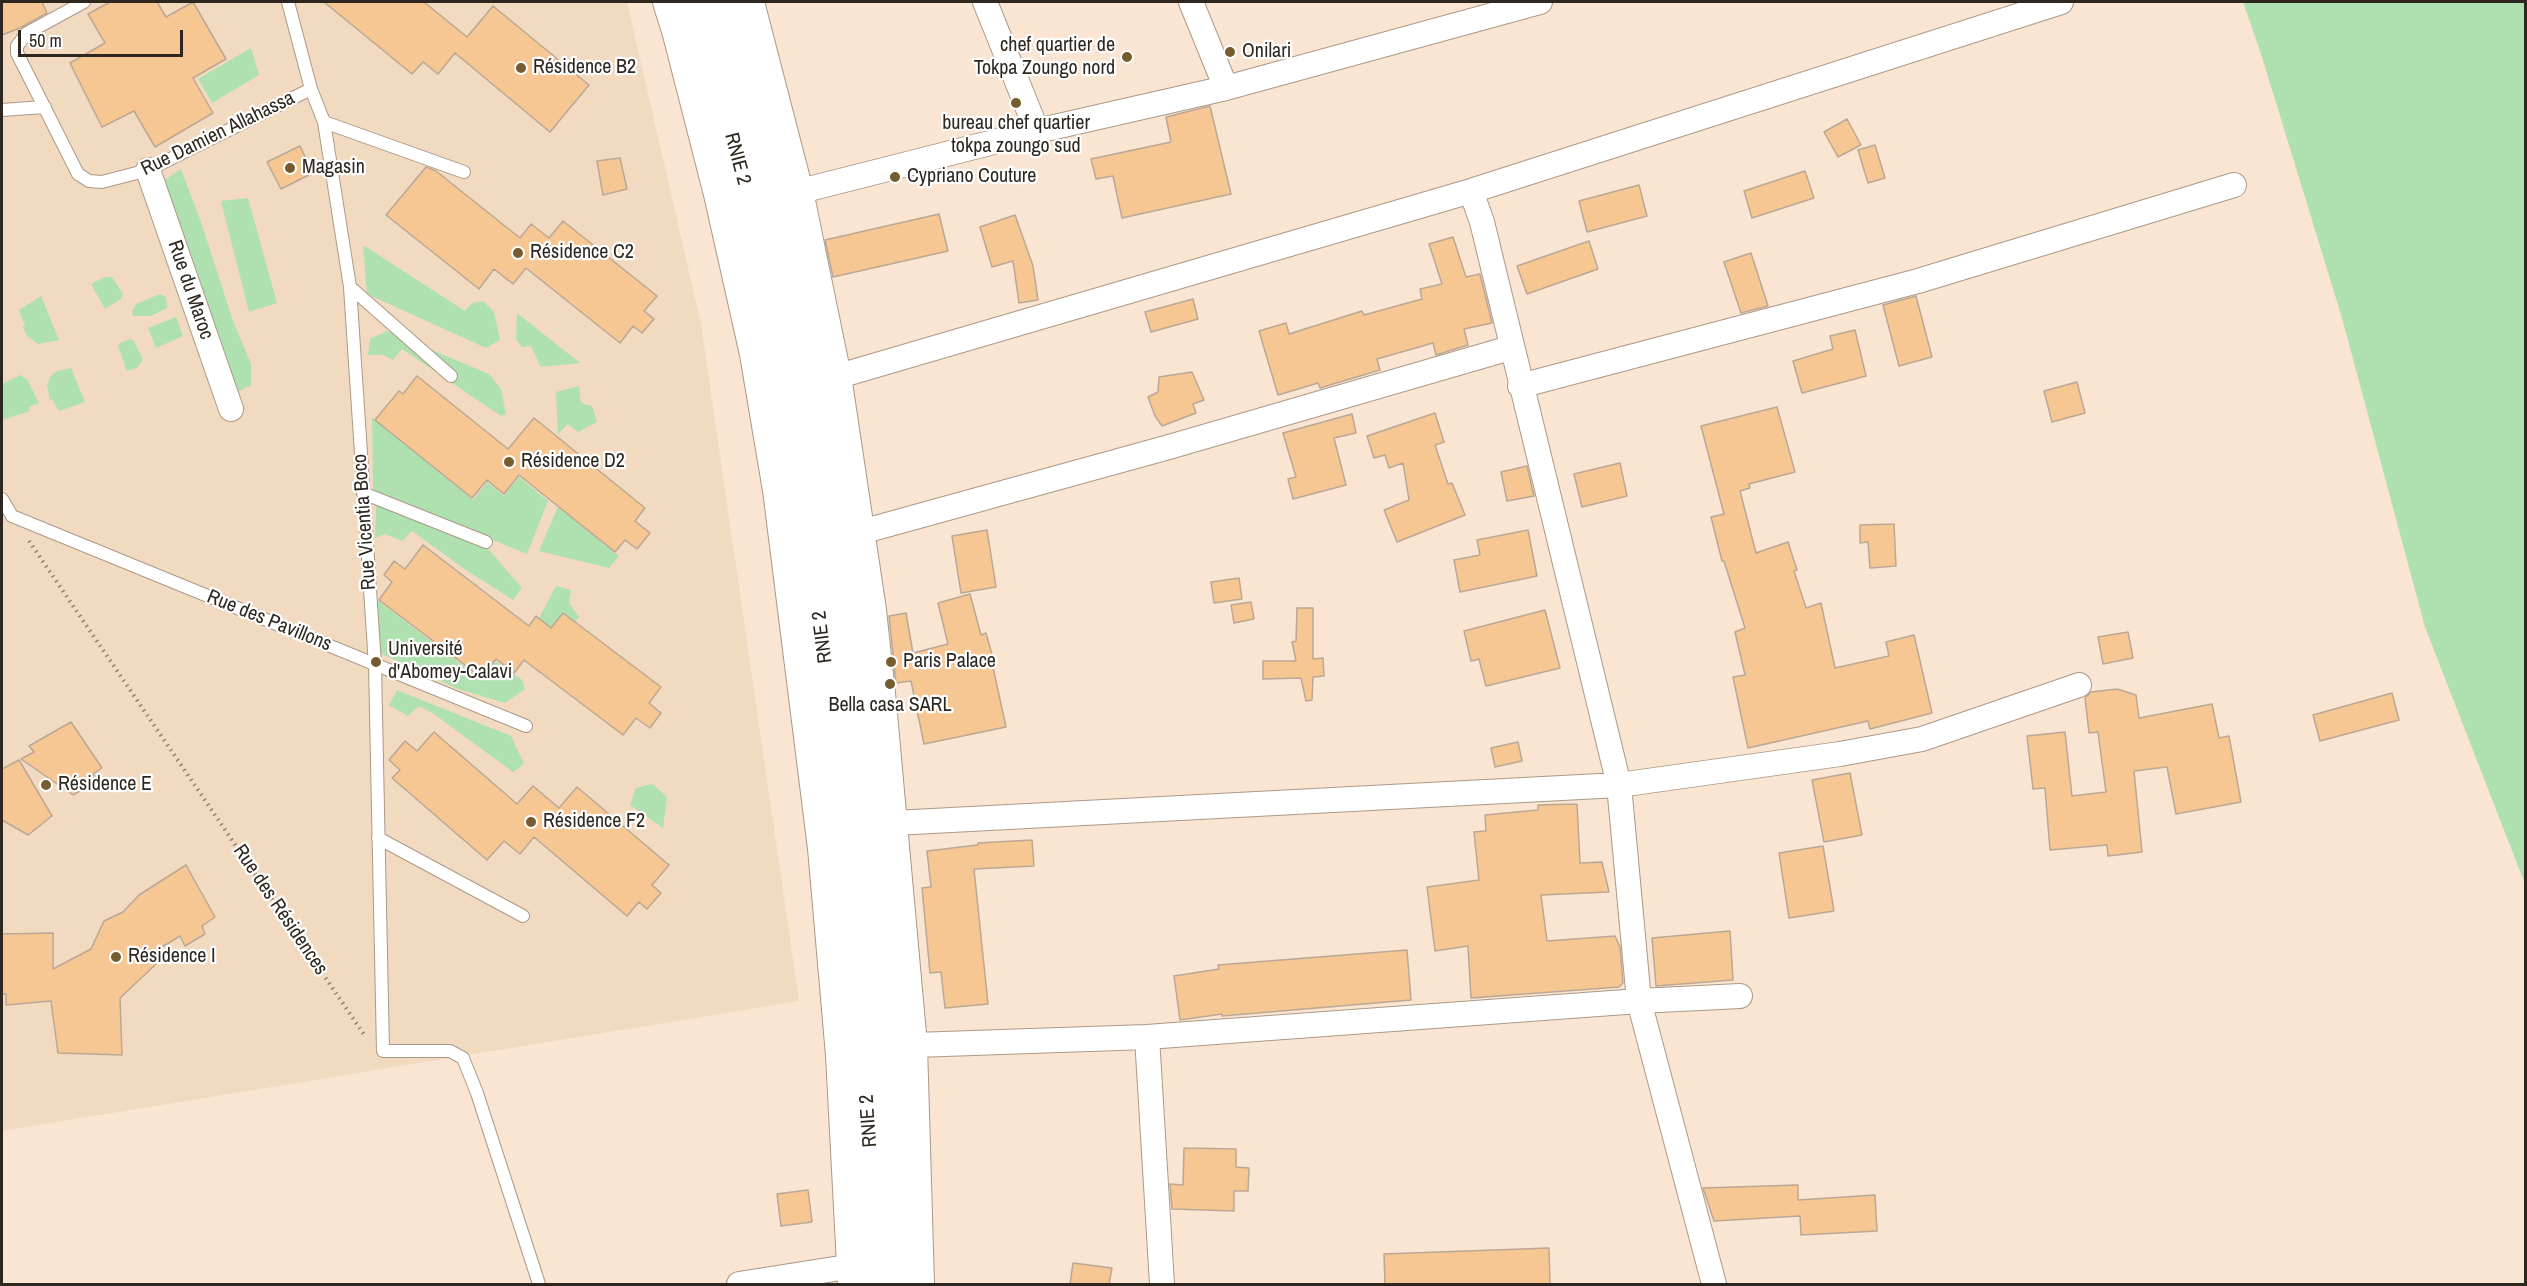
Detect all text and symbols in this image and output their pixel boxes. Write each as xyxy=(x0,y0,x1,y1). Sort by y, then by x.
scale bar xyxy=(21,18,186,56)
text: 50 m xyxy=(29,28,62,53)
place label: chef quartier de Tokpa Zoungo nord xyxy=(974,34,1115,81)
place label: Onilari xyxy=(1242,40,1291,64)
marker: Onilari xyxy=(1223,45,1237,59)
marker: chef quartier de Tokpa Zoungo nord xyxy=(1120,50,1134,64)
place label: Résidence B2 xyxy=(533,56,636,80)
marker: Résidence B2 xyxy=(514,61,528,75)
street label: Rue Damien Allahassa xyxy=(137,86,299,182)
marker: bureau chef quartier tokpa zoungo sud xyxy=(1009,96,1023,110)
place label: bureau chef quartier tokpa zoungo sud xyxy=(942,112,1090,159)
street label: RNIE 2 xyxy=(719,130,755,188)
place label: Magasin xyxy=(302,156,365,180)
marker: Magasin xyxy=(283,161,297,175)
place label: Cypriano Couture xyxy=(907,165,1036,189)
marker: Cypriano Couture xyxy=(888,170,902,184)
street label: Rue du Maroc xyxy=(162,237,218,343)
place label: Résidence C2 xyxy=(530,241,634,265)
marker: Résidence C2 xyxy=(511,246,525,260)
place label: Résidence D2 xyxy=(521,450,625,474)
street label: Rue Vicentia Boco xyxy=(348,453,382,591)
marker: Résidence D2 xyxy=(502,455,516,469)
street label: Rue des Pavillons xyxy=(203,585,335,657)
street label: RNIE 2 xyxy=(808,609,838,665)
place label: Université d'Abomey-Calavi xyxy=(388,638,512,685)
place label: Paris Palace xyxy=(903,650,996,674)
marker: Université d'Abomey-Calavi xyxy=(369,655,383,669)
marker: Paris Palace xyxy=(884,655,898,669)
marker: Bella casa SARL xyxy=(883,677,897,691)
place label: Bella casa SARL xyxy=(828,694,952,718)
place label: Résidence E xyxy=(58,773,152,797)
marker: Résidence E xyxy=(39,778,53,792)
place label: Résidence F2 xyxy=(543,810,645,834)
marker: Résidence F2 xyxy=(524,815,538,829)
street label: Rue des Résidences xyxy=(227,840,333,980)
place label: Résidence I xyxy=(128,945,216,969)
marker: Résidence I xyxy=(109,950,123,964)
street label: RNIE 2 xyxy=(855,1094,883,1148)

